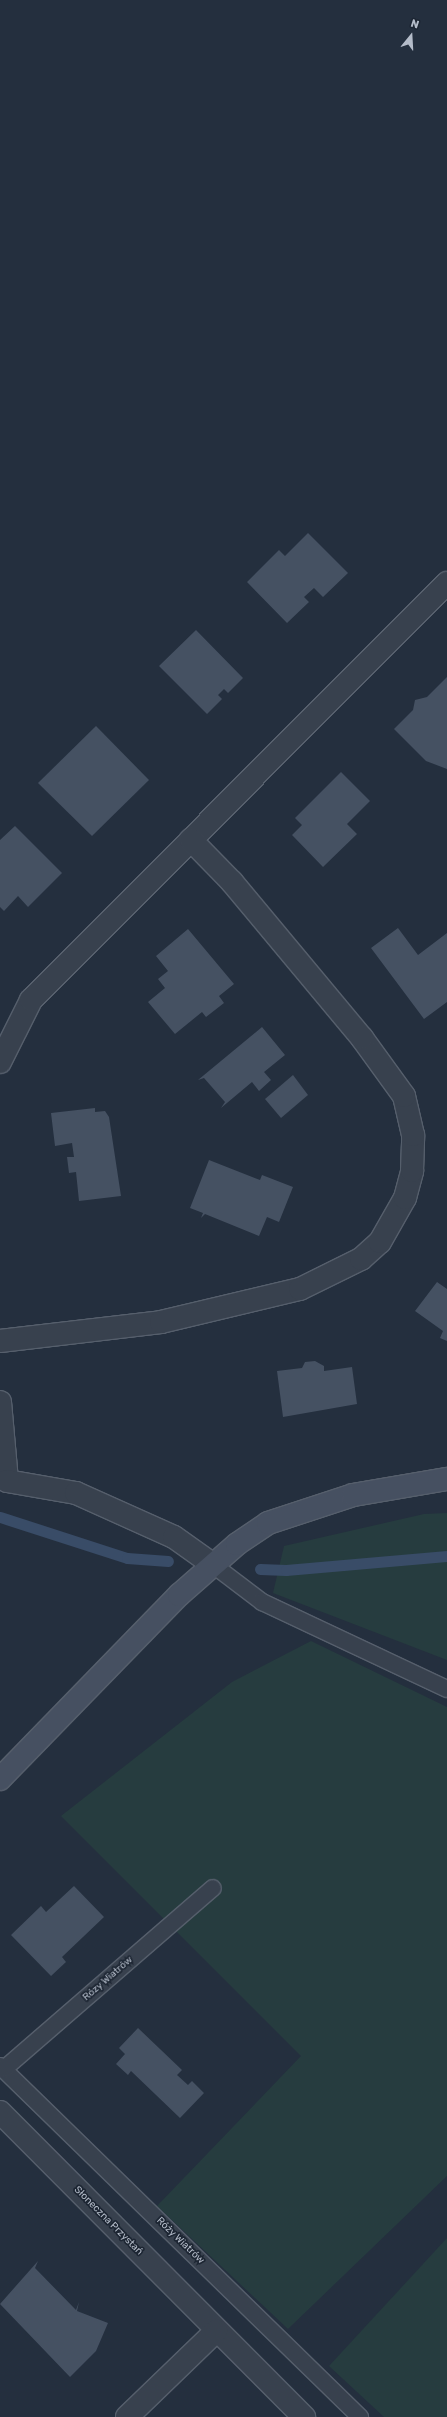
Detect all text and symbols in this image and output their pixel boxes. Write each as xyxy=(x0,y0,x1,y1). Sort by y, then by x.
north arrow xyxy=(391,16,431,56)
text: N xyxy=(409,17,421,32)
street label: Rózy Wiatrów xyxy=(81,1954,135,2004)
street label: Słoneczna Przystań xyxy=(71,2184,145,2258)
street label: Róży Wiatrów xyxy=(153,2215,207,2267)

